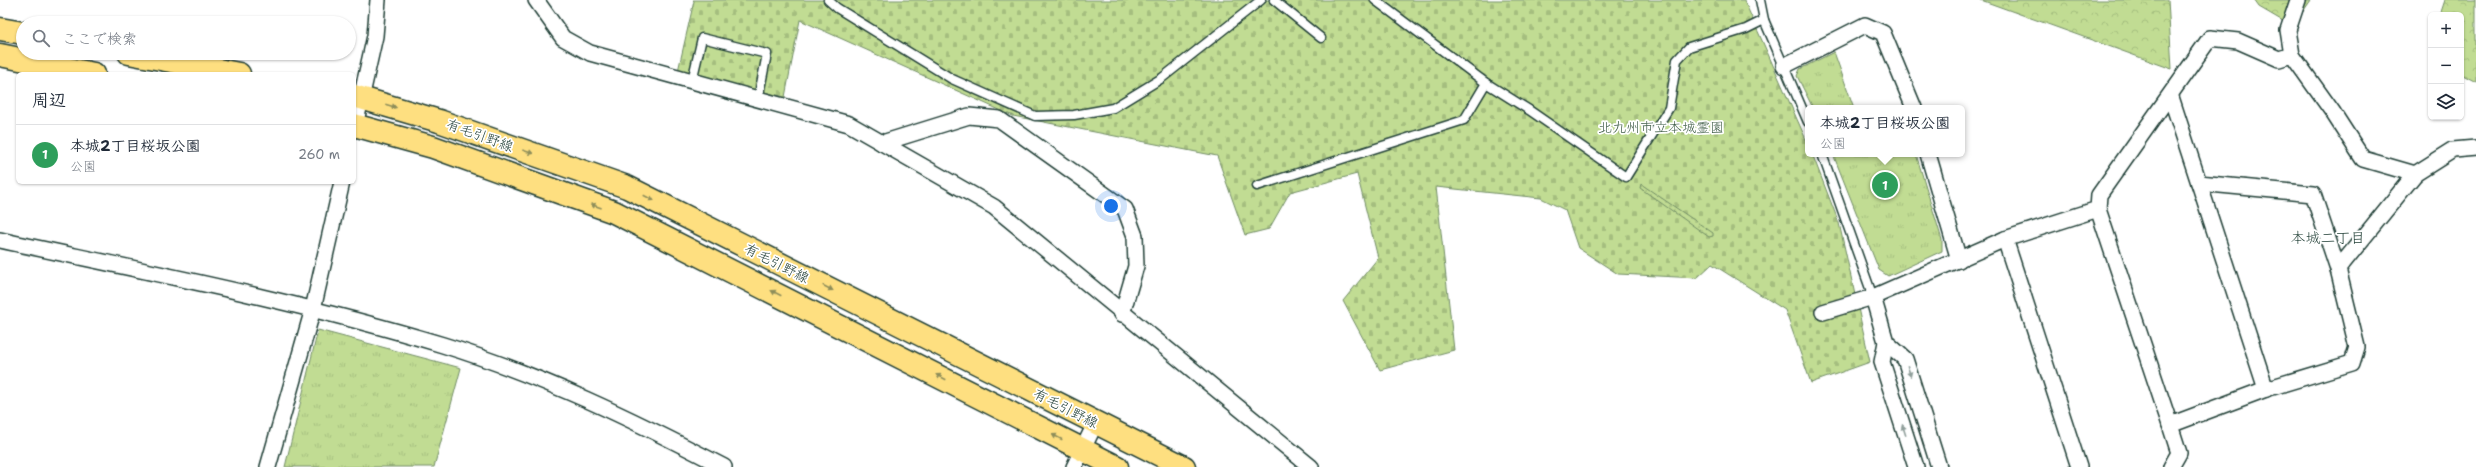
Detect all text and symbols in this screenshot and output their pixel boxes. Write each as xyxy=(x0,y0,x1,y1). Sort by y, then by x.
map controls xyxy=(2428,12,2464,120)
button: + xyxy=(2428,12,2464,48)
search box xyxy=(16,16,356,60)
icon: search xyxy=(30,27,52,49)
text: ここで検索 xyxy=(62,29,137,49)
button: − xyxy=(2428,48,2464,84)
button: layers xyxy=(2428,84,2464,120)
text: 周辺 xyxy=(32,89,66,111)
one-way arrow xyxy=(386,103,398,109)
popup xyxy=(1805,105,1965,157)
text: 本城2丁目桜坂公園 xyxy=(1820,113,1950,133)
street label: 有毛引野線 xyxy=(444,115,516,155)
park label: 北九州市立本城霊園 xyxy=(1598,118,1724,136)
text: 公園 xyxy=(1820,135,1846,152)
text: 本城2丁目桜坂公園 xyxy=(70,136,201,156)
text: 1 xyxy=(42,146,48,163)
text: 260 m xyxy=(298,146,340,163)
one-way arrow xyxy=(522,150,534,156)
text: 公園 xyxy=(70,158,96,175)
pin: 1 xyxy=(1872,170,1898,200)
one-way arrow xyxy=(644,195,655,201)
your location xyxy=(1101,196,1121,216)
one-way arrow xyxy=(589,202,601,208)
district label: 本城二丁目 xyxy=(2290,228,2366,248)
street label: 有毛引野線 xyxy=(742,239,812,287)
one-way arrow xyxy=(822,285,834,291)
one-way arrow xyxy=(770,289,781,296)
one-way arrow xyxy=(1906,366,1912,378)
one-way arrow xyxy=(935,374,947,381)
street label: 有毛引野線 xyxy=(1031,384,1101,432)
one-way arrow xyxy=(1901,423,1907,435)
one-way arrow xyxy=(1051,434,1063,440)

